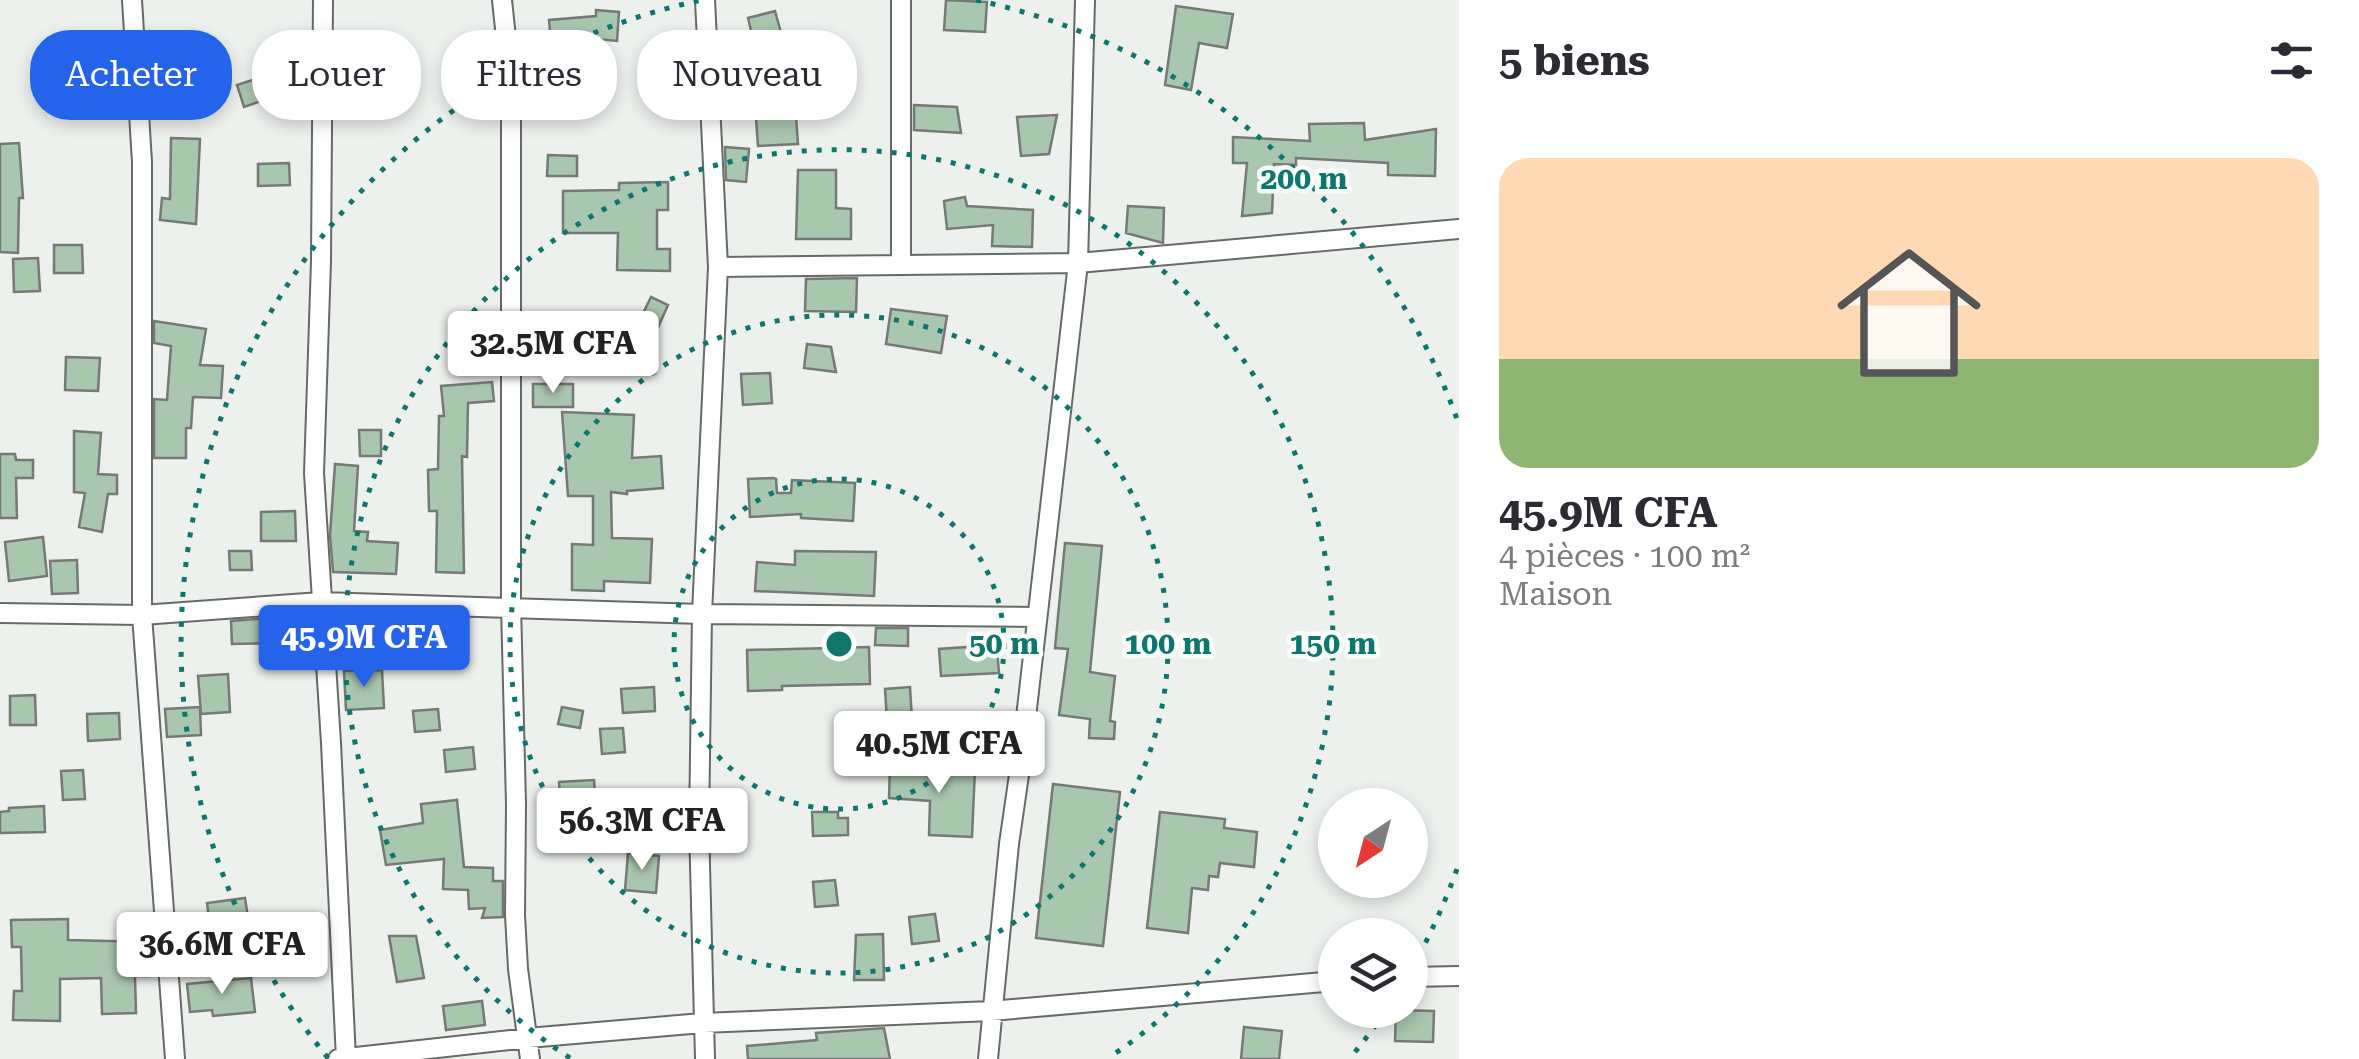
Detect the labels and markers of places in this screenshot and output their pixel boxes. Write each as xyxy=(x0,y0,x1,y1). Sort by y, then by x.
pin: 32.5M CFA xyxy=(439,311,667,396)
pin: 45.9M CFA xyxy=(250,605,478,690)
centre of rings xyxy=(821,626,857,662)
pin: 40.5M CFA xyxy=(825,711,1053,796)
pin: 56.3M CFA xyxy=(528,788,756,873)
pin: 36.6M CFA xyxy=(108,912,336,997)

